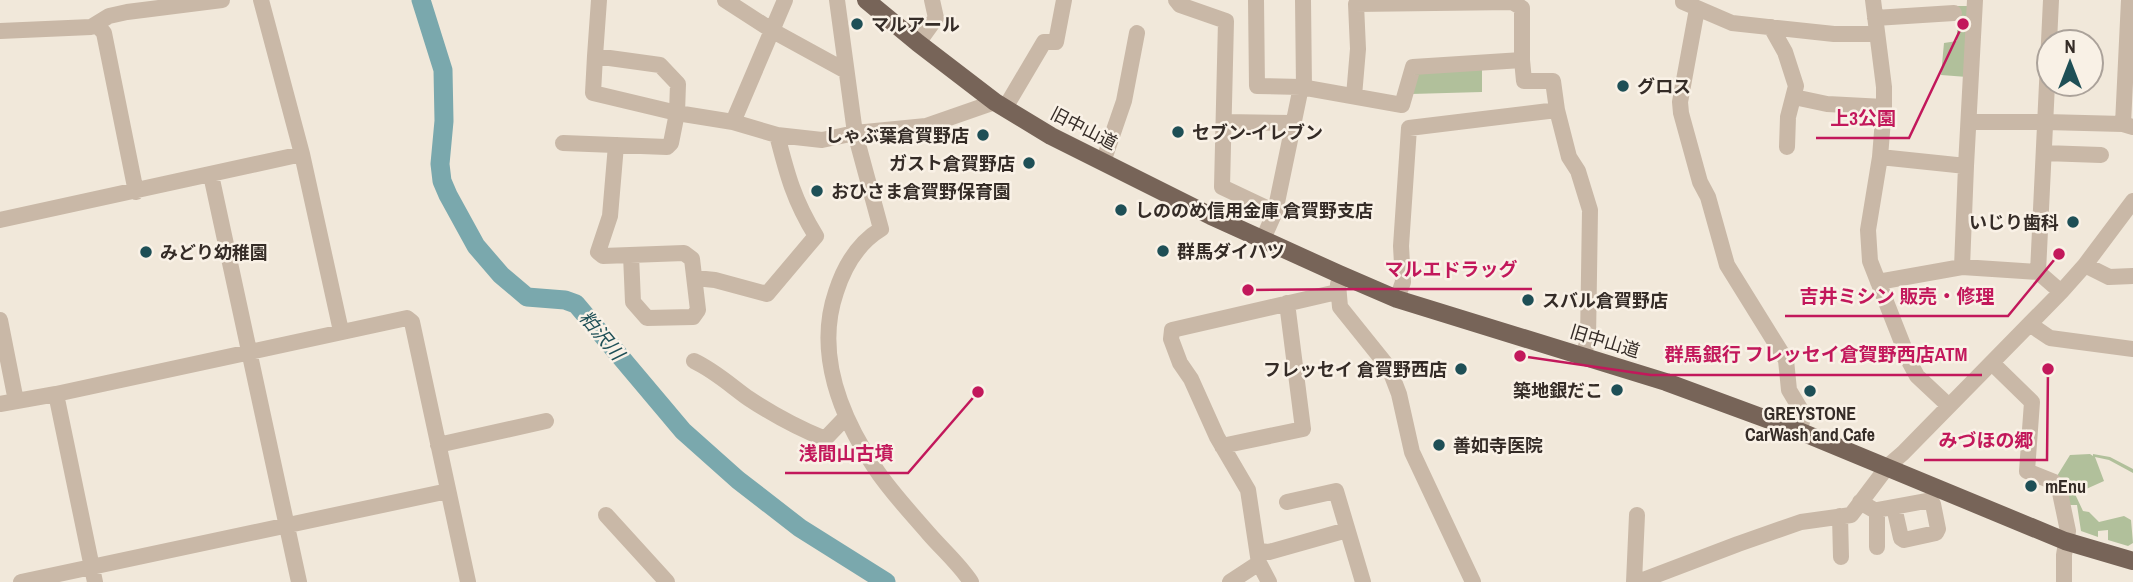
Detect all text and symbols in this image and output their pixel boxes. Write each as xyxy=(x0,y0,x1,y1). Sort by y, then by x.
place label: マルアール xyxy=(871,12,960,37)
marker: マルアール xyxy=(849,16,865,32)
north arrow xyxy=(2035,28,2105,98)
text: N xyxy=(2064,33,2076,59)
place label: グロス xyxy=(1637,74,1691,99)
marker: グロス xyxy=(1615,78,1631,94)
callout: 上3公園 xyxy=(1816,98,1909,138)
street label: 旧中山道 xyxy=(1046,101,1122,155)
text: 上3公園 xyxy=(1830,105,1896,131)
place label: セブン-イレブン xyxy=(1192,120,1323,145)
place label: しゃぶ葉倉賀野店 xyxy=(825,123,969,148)
marker: セブン-イレブン xyxy=(1170,124,1186,140)
marker: しゃぶ葉倉賀野店 xyxy=(975,127,991,143)
place label: ガスト倉賀野店 xyxy=(889,151,1015,176)
marker: ガスト倉賀野店 xyxy=(1021,155,1037,171)
place label: おひさま倉賀野保育園 xyxy=(831,179,1011,204)
marker: おひさま倉賀野保育園 xyxy=(809,183,825,199)
place label: しののめ信用金庫 倉賀野支店 xyxy=(1135,198,1373,223)
marker: しののめ信用金庫 倉賀野支店 xyxy=(1113,202,1129,218)
place label: いじり歯科 xyxy=(1969,210,2059,235)
marker: いじり歯科 xyxy=(2065,214,2081,230)
place label: 群馬ダイハツ xyxy=(1177,239,1285,264)
place label: みどり幼稚園 xyxy=(160,240,268,265)
marker: 群馬ダイハツ xyxy=(1155,243,1171,259)
marker: みどり幼稚園 xyxy=(138,244,154,260)
callout: マルエドラッグ xyxy=(1371,249,1532,289)
text: マルエドラッグ xyxy=(1384,256,1518,282)
callout: 吉井ミシン 販売・修理 xyxy=(1785,276,2008,316)
text: 吉井ミシン 販売・修理 xyxy=(1800,283,1994,309)
place label: スバル倉賀野店 xyxy=(1542,288,1668,313)
marker: スバル倉賀野店 xyxy=(1520,292,1536,308)
water label: 粕沢川 xyxy=(574,305,632,367)
street label: 旧中山道 xyxy=(1567,319,1643,363)
callout: 群馬銀行 フレッセイ倉賀野西店ATM xyxy=(1651,335,1982,375)
text: 群馬銀行 フレッセイ倉賀野西店ATM xyxy=(1665,341,1967,367)
place label: フレッセイ 倉賀野西店 xyxy=(1263,357,1447,382)
marker: フレッセイ 倉賀野西店 xyxy=(1453,361,1469,377)
place label: 築地銀だこ xyxy=(1513,378,1603,403)
marker: 築地銀だこ xyxy=(1609,382,1625,398)
marker: GREYSTONE CarWash and Cafe xyxy=(1802,383,1818,399)
place label: GREYSTONE CarWash and Cafe xyxy=(1745,401,1875,447)
callout: みづほの郷 xyxy=(1924,420,2047,460)
text: みづほの郷 xyxy=(1938,427,2034,453)
callout: 浅間山古墳 xyxy=(785,433,908,473)
place label: 善如寺医院 xyxy=(1453,433,1543,458)
marker: 善如寺医院 xyxy=(1431,437,1447,453)
text: 浅間山古墳 xyxy=(798,440,894,466)
place label: mEnu xyxy=(2045,474,2086,499)
marker: mEnu xyxy=(2023,478,2039,494)

